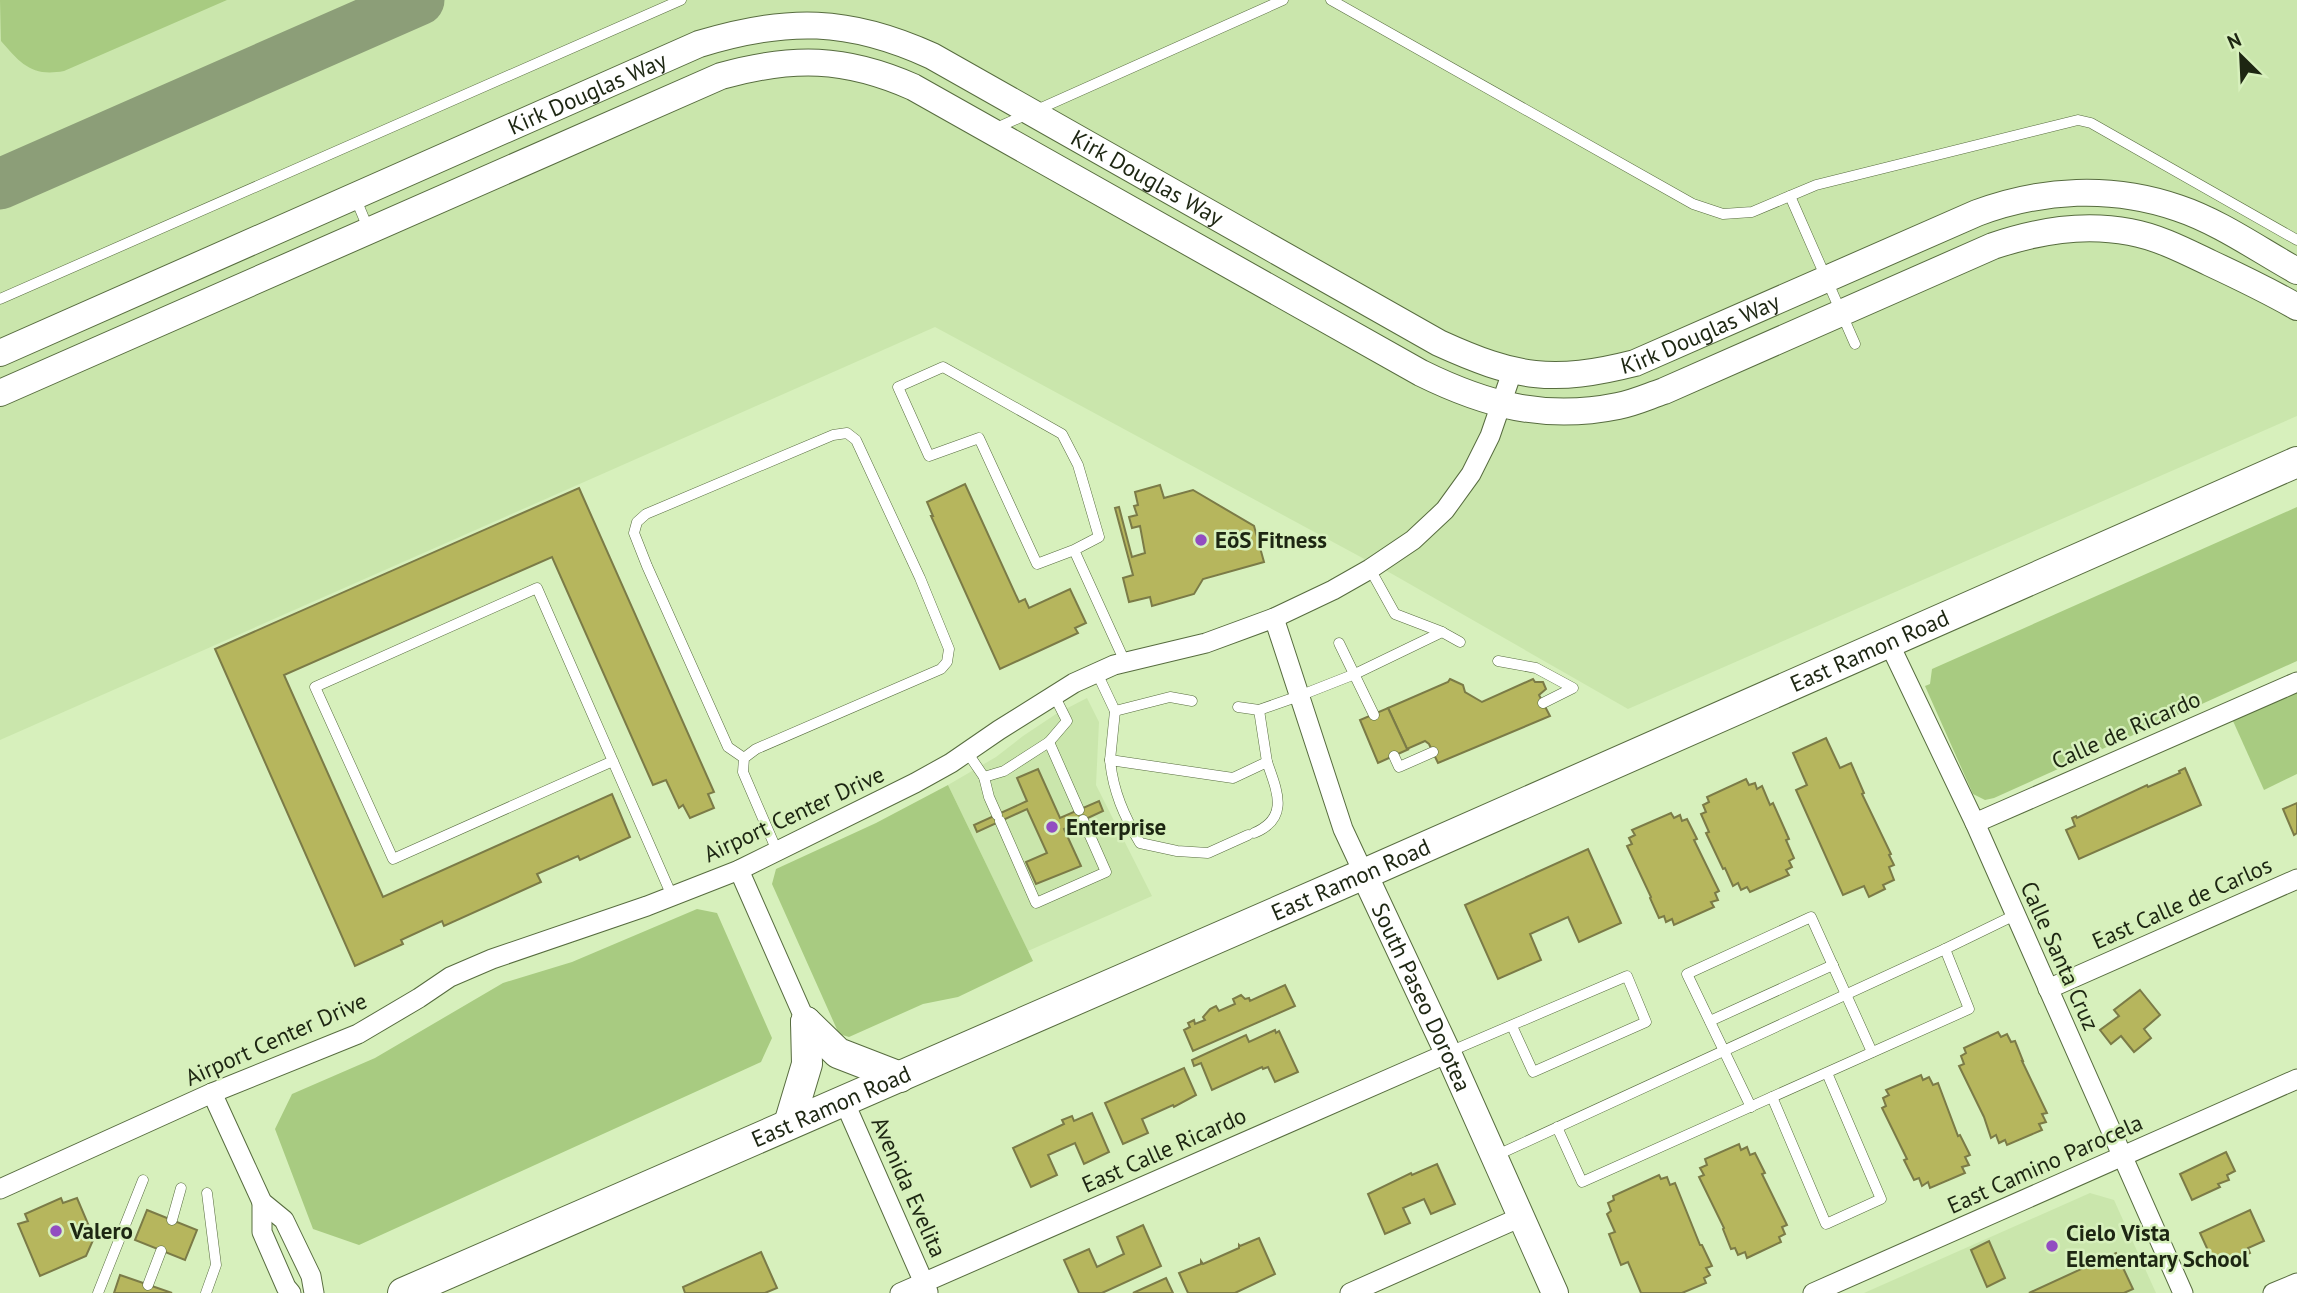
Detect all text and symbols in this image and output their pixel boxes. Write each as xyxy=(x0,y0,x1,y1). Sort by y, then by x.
north arrow xyxy=(2206,21,2276,91)
text: N xyxy=(2224,27,2245,54)
street label: Kirk Douglas Way xyxy=(503,45,671,141)
street label: Kirk Douglas Way xyxy=(1066,123,1229,232)
street label: Kirk Douglas Way xyxy=(1618,286,1784,380)
place label: EōS Fitness xyxy=(1215,525,1327,554)
marker: EōS Fitness xyxy=(1193,532,1209,548)
street label: East Ramon Road xyxy=(1785,603,1953,698)
street label: Calle de Ricardo xyxy=(2047,684,2205,775)
street label: Airport Center Drive xyxy=(699,759,889,868)
place label: Enterprise xyxy=(1066,812,1166,841)
marker: Enterprise xyxy=(1044,819,1060,835)
street label: East Ramon Road xyxy=(1267,832,1435,927)
street label: East Calle de Carlos xyxy=(2087,850,2276,955)
street label: Calle Santa Cruz xyxy=(2015,877,2106,1035)
street label: South Paseo Dorotea xyxy=(1366,898,1478,1096)
street label: Airport Center Drive xyxy=(180,985,371,1092)
street label: East Ramon Road xyxy=(747,1058,915,1153)
street label: East Calle Ricardo xyxy=(1077,1100,1251,1199)
street label: East Camino Parocela xyxy=(1943,1107,2147,1220)
street label: Avenida Evelita xyxy=(866,1112,953,1262)
place label: Valero xyxy=(69,1216,133,1245)
place label: Cielo Vista Elementary School xyxy=(2066,1218,2249,1273)
marker: Valero xyxy=(48,1223,64,1239)
marker: Cielo Vista Elementary School xyxy=(2044,1238,2060,1254)

